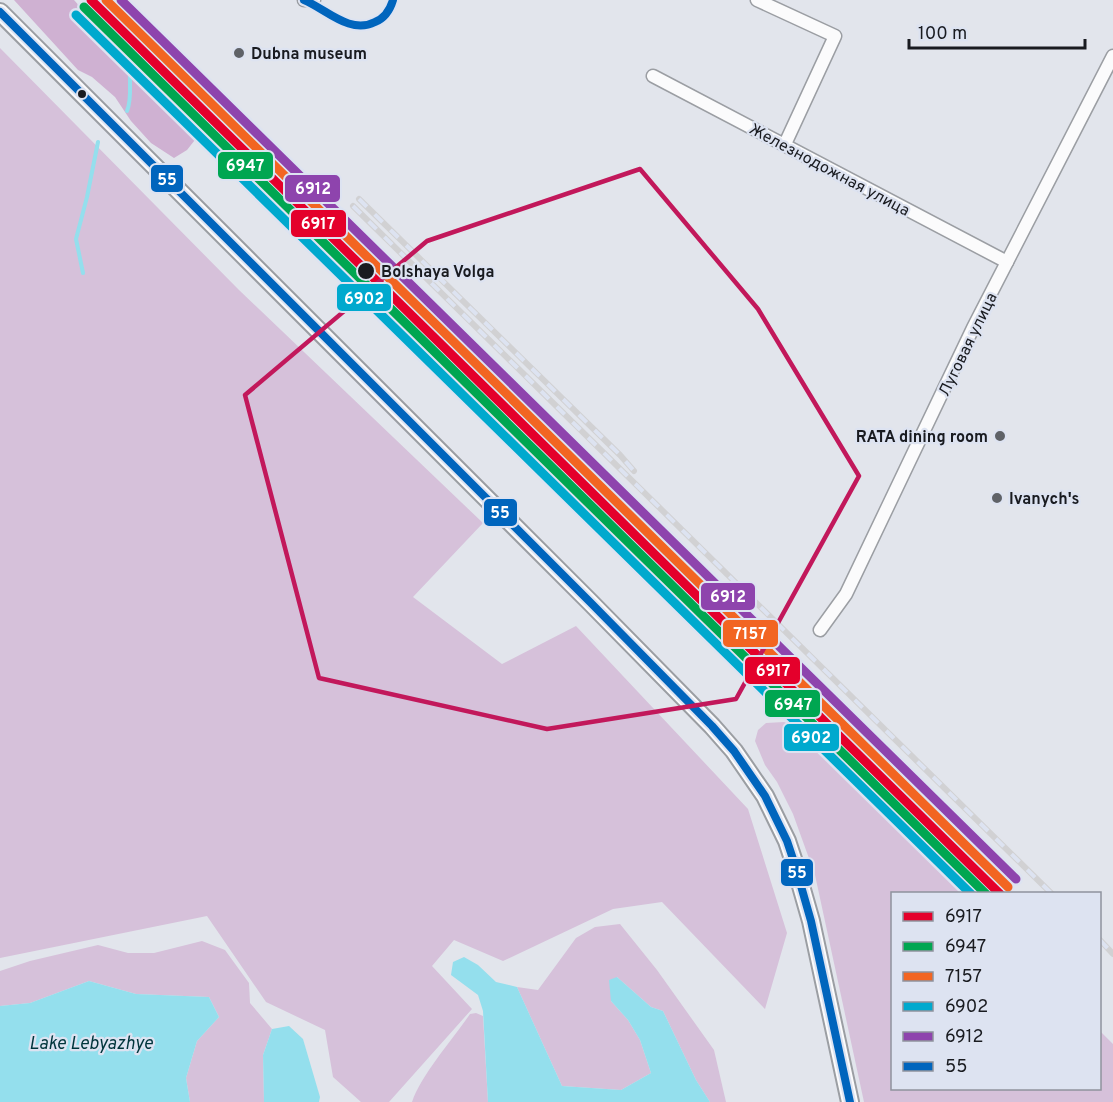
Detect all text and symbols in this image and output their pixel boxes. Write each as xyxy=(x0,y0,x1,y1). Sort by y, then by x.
scale bar xyxy=(909,12,1084,50)
text: 100 m xyxy=(918,23,967,46)
place label: Dubna museum xyxy=(251,45,367,65)
marker: Dubna museum xyxy=(232,46,246,60)
unlabelled marker xyxy=(76,88,88,100)
street label: Железнодожная улица xyxy=(745,120,913,222)
line badge: 6947 xyxy=(217,151,274,180)
text: 6947 xyxy=(226,157,264,177)
line badge: 55 xyxy=(150,164,184,193)
text: 55 xyxy=(157,171,177,191)
line badge: 6912 xyxy=(284,174,341,203)
text: 6912 xyxy=(295,180,331,200)
line badge: 6917 xyxy=(290,209,347,238)
text: 6917 xyxy=(301,215,335,235)
marker: Bolshaya Volga xyxy=(356,261,376,281)
place label: Bolshaya Volga xyxy=(381,263,494,283)
line badge: 6902 xyxy=(336,283,392,312)
text: 6902 xyxy=(344,290,384,310)
street label: Луговая улица xyxy=(935,290,1003,400)
place label: RATA dining room xyxy=(856,428,988,448)
marker: RATA dining room xyxy=(993,429,1007,443)
place label: Ivanych's xyxy=(1009,490,1080,510)
marker: Ivanych's xyxy=(990,491,1004,505)
line badge: 55 xyxy=(483,498,518,527)
text: 55 xyxy=(490,504,510,524)
line badge: 6912 xyxy=(700,582,756,611)
text: 6912 xyxy=(710,588,746,608)
line badge: 7157 xyxy=(722,619,779,648)
text: 7157 xyxy=(733,625,767,645)
line badge: 6917 xyxy=(744,656,801,685)
text: 6917 xyxy=(756,662,790,682)
line badge: 6947 xyxy=(764,689,821,718)
text: 6947 xyxy=(774,696,812,716)
line badge: 6902 xyxy=(783,723,840,752)
text: 6902 xyxy=(791,729,831,749)
line badge: 55 xyxy=(780,858,814,887)
text: 55 xyxy=(787,864,807,884)
legend xyxy=(891,892,1101,1090)
text: 6917 xyxy=(945,906,982,929)
text: 6947 xyxy=(945,936,986,959)
text: 7157 xyxy=(945,966,982,989)
text: 6902 xyxy=(945,996,988,1019)
text: 6912 xyxy=(945,1026,984,1049)
water label: Lake Lebyazhye xyxy=(29,1033,154,1056)
text: 55 xyxy=(945,1056,967,1079)

